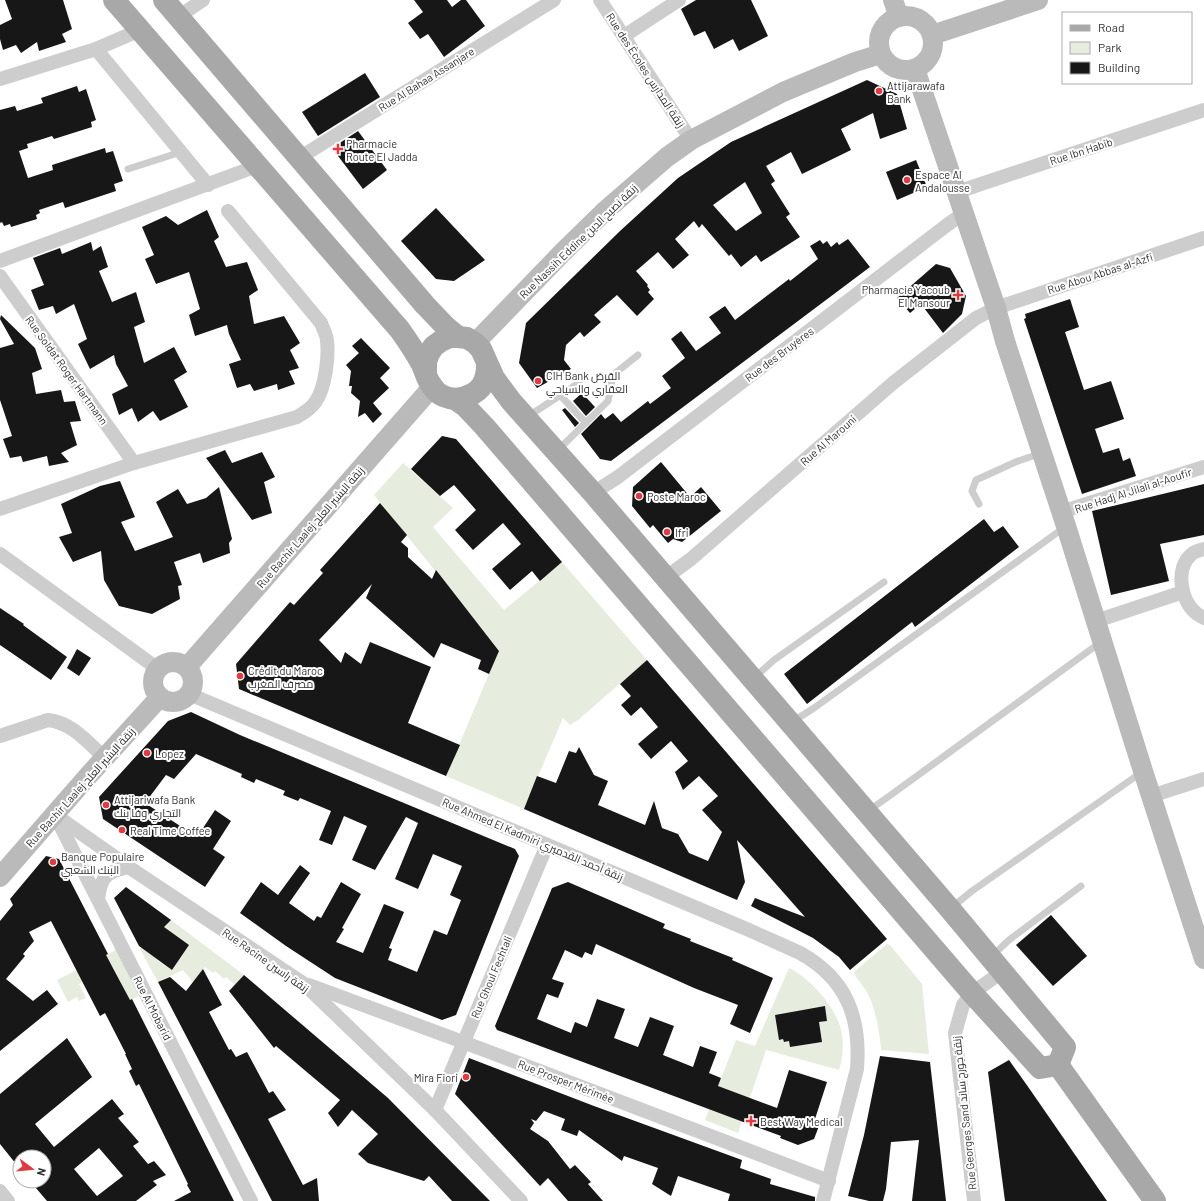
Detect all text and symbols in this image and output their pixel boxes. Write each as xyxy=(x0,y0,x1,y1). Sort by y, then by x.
street label: Rue des Écoles زنقة المدارس xyxy=(603,10,688,130)
legend xyxy=(1062,12,1192,84)
text: Road xyxy=(1098,20,1125,34)
text: Park xyxy=(1098,40,1122,54)
street label: Rue Al Bahaa Assanjare xyxy=(376,44,476,114)
text: Building xyxy=(1098,60,1140,74)
place label: Attijarawafa Bank xyxy=(887,79,945,105)
marker: Attijarawafa Bank xyxy=(874,86,884,96)
street label: Rue Ibn Habib xyxy=(1048,135,1114,167)
place label: Pharmacie Route El Jadda xyxy=(346,137,417,163)
marker: Pharmacie Route El Jadda xyxy=(333,144,343,154)
place label: Espace Al Andalousse xyxy=(915,168,970,194)
marker: Espace Al Andalousse xyxy=(902,175,912,185)
street label: Rue Nassih Eddine زنقة نصيح الدين xyxy=(516,181,641,302)
street label: Rue Abou Abbas al-Azfi xyxy=(1046,250,1154,296)
place label: Pharmacie Yacoub El Mansour xyxy=(862,283,950,309)
marker: Pharmacie Yacoub El Mansour xyxy=(953,290,963,300)
street label: Rue Soldat Roger Hartmann xyxy=(23,313,111,427)
street label: Rue des Bruyères xyxy=(742,324,816,384)
place label: CIH Bank القرض العقاري والسياحي xyxy=(546,369,628,398)
marker: CIH Bank القرض العقاري والسياحي xyxy=(533,376,543,386)
street label: Rue Al Marouni xyxy=(797,412,859,468)
street label: Rue Bachir Laalej زنقة البشير العلج xyxy=(254,464,368,592)
street label: Rue Hadj Al Jilali al-Aoufir xyxy=(1073,465,1193,515)
place label: Poste Maroc xyxy=(647,490,706,503)
marker: Poste Maroc xyxy=(634,491,644,501)
place label: Ifri xyxy=(675,526,689,539)
marker: Ifri xyxy=(662,527,672,537)
place label: Crédit du Maroc مصرف المغرب xyxy=(248,664,323,691)
marker: Crédit du Maroc مصرف المغرب xyxy=(235,671,245,681)
street label: Rue Bachir Laalej زنقة البشير العلج xyxy=(23,724,139,851)
place label: Lopez xyxy=(155,747,184,760)
marker: Lopez xyxy=(142,748,152,758)
place label: Attijariwafa Bank التجاري وفا بنك xyxy=(114,793,196,822)
street label: Rue Ahmed El Kadmiri زنقة أحمد القدميري xyxy=(439,795,626,886)
marker: Attijariwafa Bank التجاري وفا بنك xyxy=(101,800,111,810)
place label: Real Time Coffee xyxy=(130,824,211,837)
marker: Real Time Coffee xyxy=(117,825,127,835)
place label: Banque Populaire البنك الشعبي xyxy=(61,850,145,879)
marker: Banque Populaire البنك الشعبي xyxy=(48,857,58,867)
street label: Rue Racine زنقة راسين xyxy=(220,925,312,996)
street label: Rue Ghoul Fechtali xyxy=(468,934,514,1020)
street label: Rue Al Mobarid xyxy=(131,974,175,1042)
street label: Rue Georges Sand زنقة جورج ساند xyxy=(949,1035,981,1191)
street label: Rue Prosper Mérimée xyxy=(516,1057,616,1105)
place label: Mira Fiori xyxy=(414,1071,458,1084)
marker: Mira Fiori xyxy=(461,1072,471,1082)
marker: Best Way Medical xyxy=(745,1115,757,1127)
place label: Best Way Medical xyxy=(760,1115,843,1128)
north arrow xyxy=(12,1149,52,1189)
text: N xyxy=(35,1167,49,1177)

